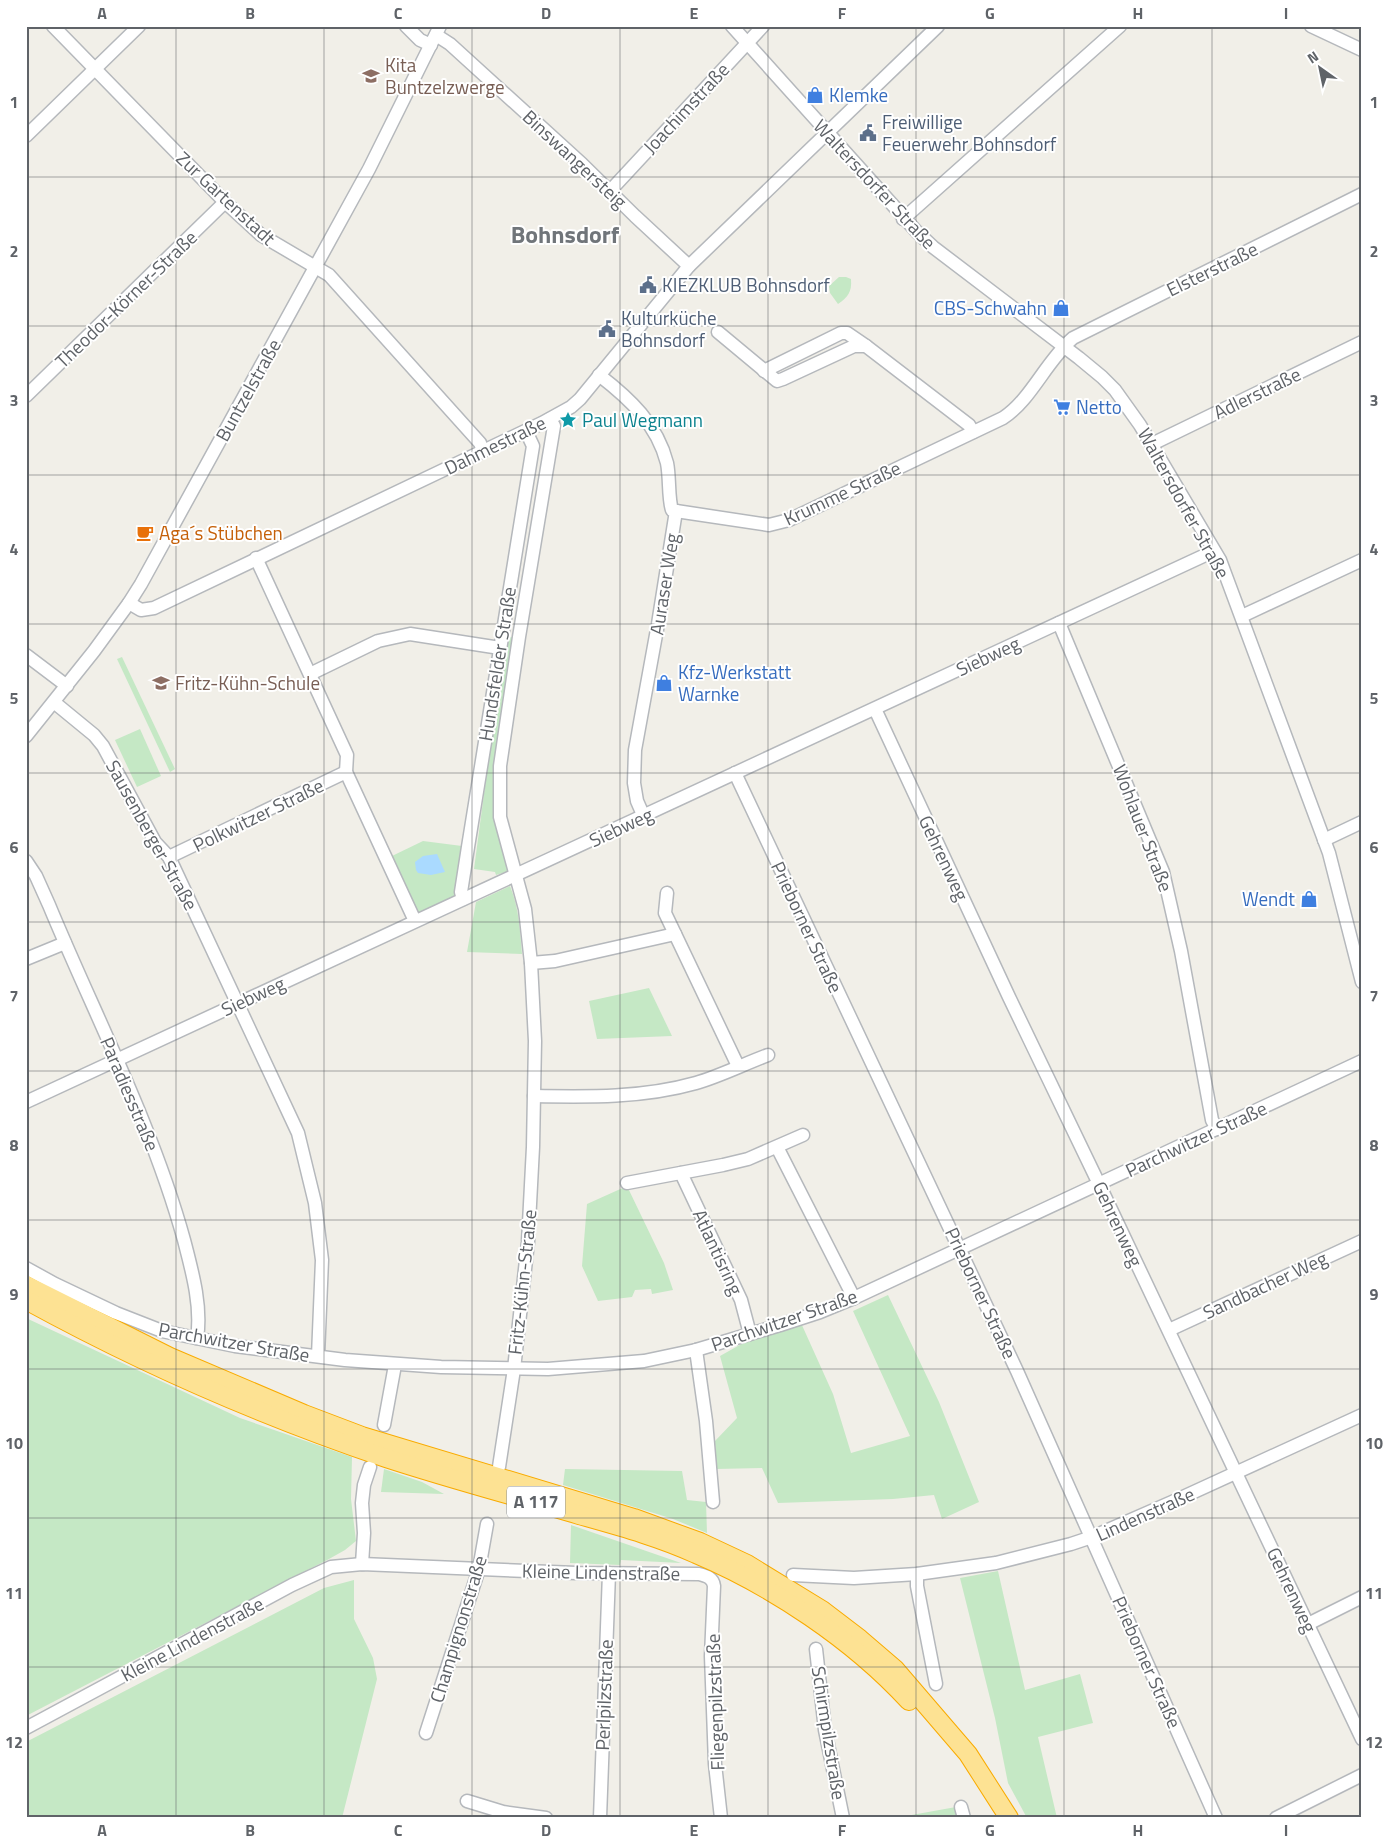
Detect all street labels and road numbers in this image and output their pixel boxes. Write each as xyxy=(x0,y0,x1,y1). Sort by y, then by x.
street label: Joachimstraße xyxy=(636,56,736,160)
street label: Binswangersteig xyxy=(516,102,634,215)
street label: Waltersdorfer Straße xyxy=(807,112,943,255)
street label: Zur Gartenstadt xyxy=(170,144,283,252)
street label: Theodor-Körner-Straße xyxy=(48,223,203,374)
street label: Elsterstraße xyxy=(1161,234,1262,303)
street label: Buntzelstraße xyxy=(207,333,288,446)
street label: Adlerstraße xyxy=(1208,359,1305,426)
street label: Dahmestraße xyxy=(439,408,550,482)
street label: Waltersdorfer Straße xyxy=(1131,422,1238,584)
street label: Krumme Straße xyxy=(778,453,905,532)
street label: Auraser Weg xyxy=(641,531,686,637)
street label: Hundsfelder Straße xyxy=(470,585,523,743)
street label: Siebweg xyxy=(951,628,1025,683)
street label: Sausenberger Straße xyxy=(99,754,206,915)
street label: Wohlauer Straße xyxy=(1106,760,1181,896)
street label: Polkwitzer Straße xyxy=(187,770,328,859)
street label: Siebweg xyxy=(584,799,658,854)
street label: Gehrenweg xyxy=(912,810,977,906)
street label: Prieborner Straße xyxy=(764,856,851,997)
street label: Siebweg xyxy=(216,968,290,1023)
street label: Paradiesstraße xyxy=(93,1032,168,1155)
street label: Parchwitzer Straße xyxy=(1120,1093,1271,1184)
street label: Gehrenweg xyxy=(1086,1176,1151,1272)
street label: Atlantisring xyxy=(686,1204,751,1300)
street label: Fritz-Kühn-Straße xyxy=(499,1208,544,1356)
street label: Prieborner Straße xyxy=(938,1222,1025,1363)
street label: Sandbacher Weg xyxy=(1198,1243,1332,1326)
street label: Parchwitzer Straße xyxy=(707,1281,861,1358)
street label: Parchwitzer Straße xyxy=(156,1314,312,1369)
street label: Lindenstraße xyxy=(1091,1479,1199,1548)
road number: A 117 xyxy=(507,1486,565,1518)
street label: Gehrenweg xyxy=(1260,1542,1325,1638)
street label: Champignonstraße xyxy=(421,1552,494,1706)
street label: Kleine Lindenstraße xyxy=(522,1556,680,1587)
street label: Kleine Lindenstraße xyxy=(115,1589,268,1689)
street label: Prieborner Straße xyxy=(1105,1591,1190,1733)
street label: Fliegenpilzstraße xyxy=(698,1633,731,1771)
street label: Perlpilzstraße xyxy=(587,1639,620,1751)
street label: Schirmpilzstraße xyxy=(805,1664,854,1802)

